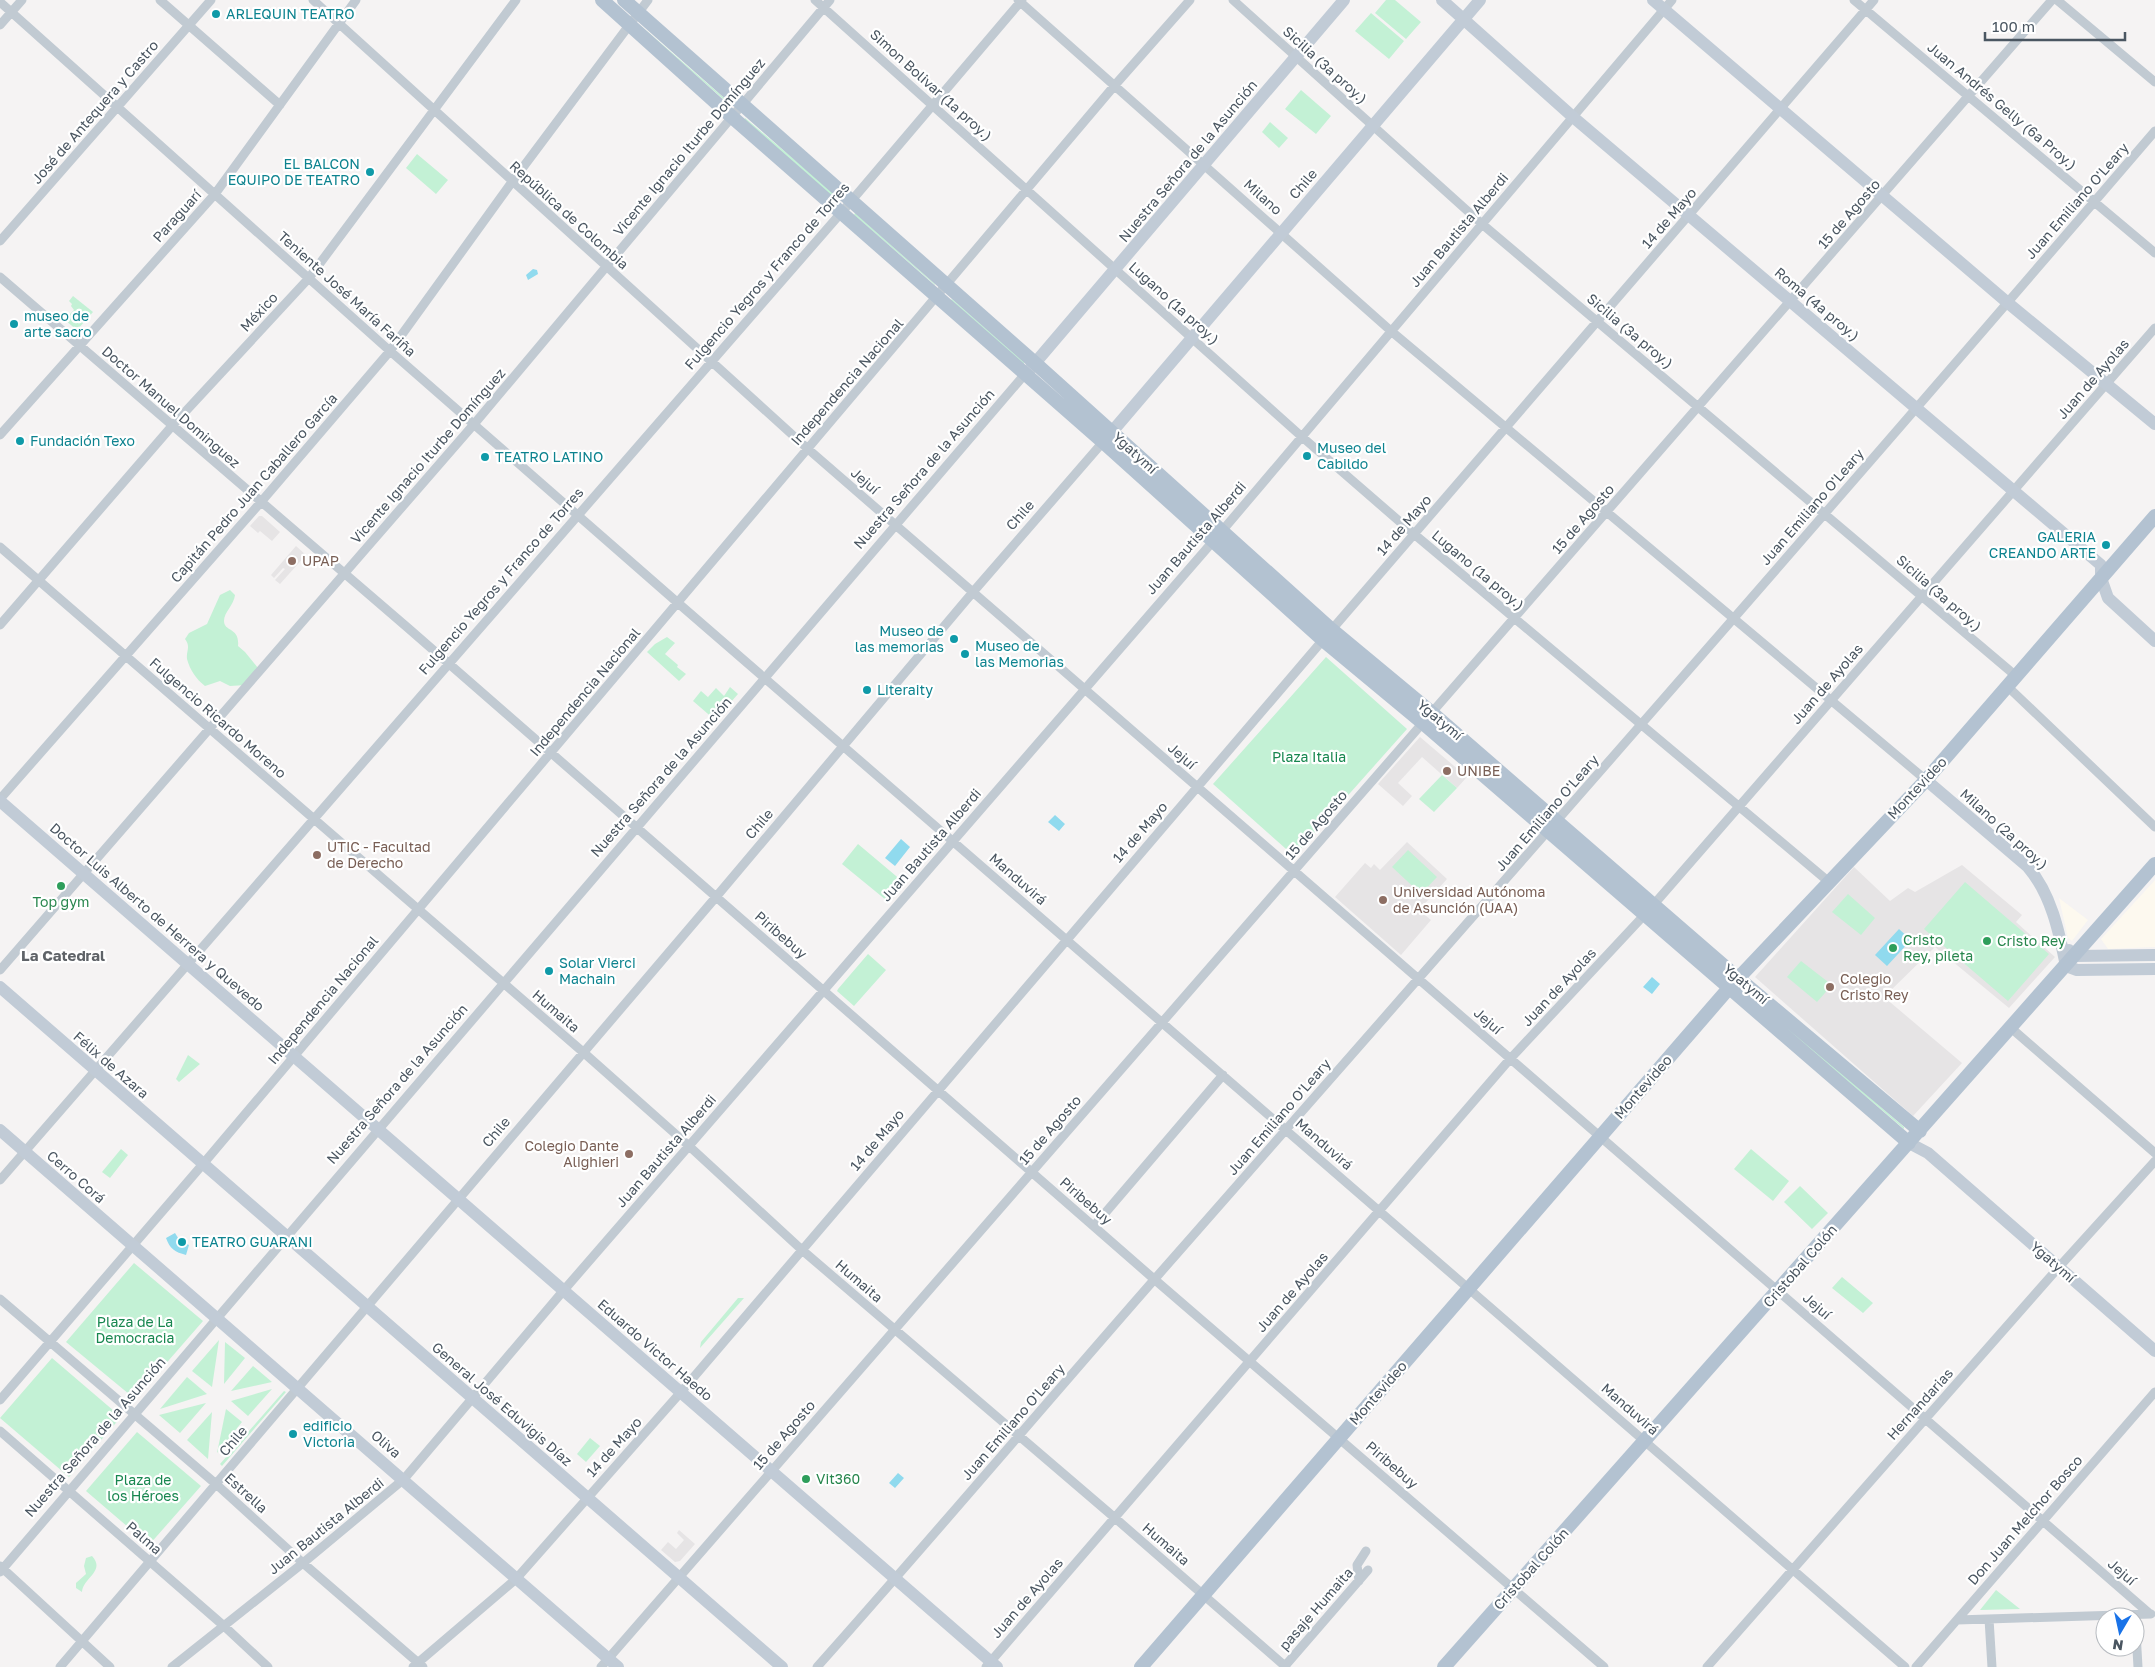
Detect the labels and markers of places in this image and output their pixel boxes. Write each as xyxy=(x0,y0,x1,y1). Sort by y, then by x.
place label: ARLEQUIN TEATRO xyxy=(226,5,355,22)
marker: ARLEQUIN TEATRO xyxy=(210,8,222,20)
place label: EL BALCON EQUIPO DE TEATRO xyxy=(228,155,360,188)
marker: EL BALCON EQUIPO DE TEATRO xyxy=(364,166,376,178)
place label: museo de arte sacro xyxy=(24,307,92,340)
marker: museo de arte sacro xyxy=(8,318,20,330)
place label: Fundación Texo xyxy=(30,432,135,449)
marker: Fundación Texo xyxy=(14,435,26,447)
place label: Museo del Cabildo xyxy=(1317,439,1386,472)
place label: TEATRO LATINO xyxy=(495,448,603,465)
marker: Museo del Cabildo xyxy=(1301,450,1313,462)
marker: TEATRO LATINO xyxy=(479,451,491,463)
place label: GALERIA CREANDO ARTE xyxy=(1989,528,2097,561)
marker: GALERIA CREANDO ARTE xyxy=(2100,539,2112,551)
place label: UPAP xyxy=(302,552,339,569)
marker: UPAP xyxy=(286,555,298,567)
place label: Museo de las memorias xyxy=(855,622,944,655)
marker: Museo de las memorias xyxy=(948,633,960,645)
place label: Museo de las Memorias xyxy=(975,637,1064,670)
marker: Museo de las Memorias xyxy=(959,648,971,660)
place label: Literaity xyxy=(877,681,933,698)
marker: Literaity xyxy=(861,684,873,696)
place label: UNIBE xyxy=(1457,762,1500,779)
marker: UNIBE xyxy=(1441,765,1453,777)
place label: UTIC - Facultad de Derecho xyxy=(327,838,431,871)
marker: UTIC - Facultad de Derecho xyxy=(311,849,323,861)
marker: Top gym xyxy=(55,880,67,892)
place label: Universidad Autónoma de Asunción (UAA) xyxy=(1393,883,1545,916)
place label: Top gym xyxy=(33,893,89,910)
marker: Universidad Autónoma de Asunción (UAA) xyxy=(1377,894,1389,906)
place label: Cristo Rey, pileta xyxy=(1903,931,1973,964)
place label: Cristo Rey xyxy=(1997,932,2066,949)
marker: Cristo Rey xyxy=(1981,935,1993,947)
marker: Cristo Rey, pileta xyxy=(1887,942,1899,954)
place label: Solar Vierci Machain xyxy=(559,954,636,987)
marker: Solar Vierci Machain xyxy=(543,965,555,977)
place label: Colegio Cristo Rey xyxy=(1840,970,1909,1003)
marker: Colegio Cristo Rey xyxy=(1824,981,1836,993)
place label: Colegio Dante Alighieri xyxy=(524,1137,619,1170)
marker: Colegio Dante Alighieri xyxy=(623,1148,635,1160)
place label: TEATRO GUARANI xyxy=(192,1233,313,1250)
marker: TEATRO GUARANI xyxy=(176,1236,188,1248)
place label: edificio Victoria xyxy=(303,1417,355,1450)
marker: edificio Victoria xyxy=(287,1428,299,1440)
place label: Vit360 xyxy=(816,1470,860,1487)
marker: Vit360 xyxy=(800,1473,812,1485)

